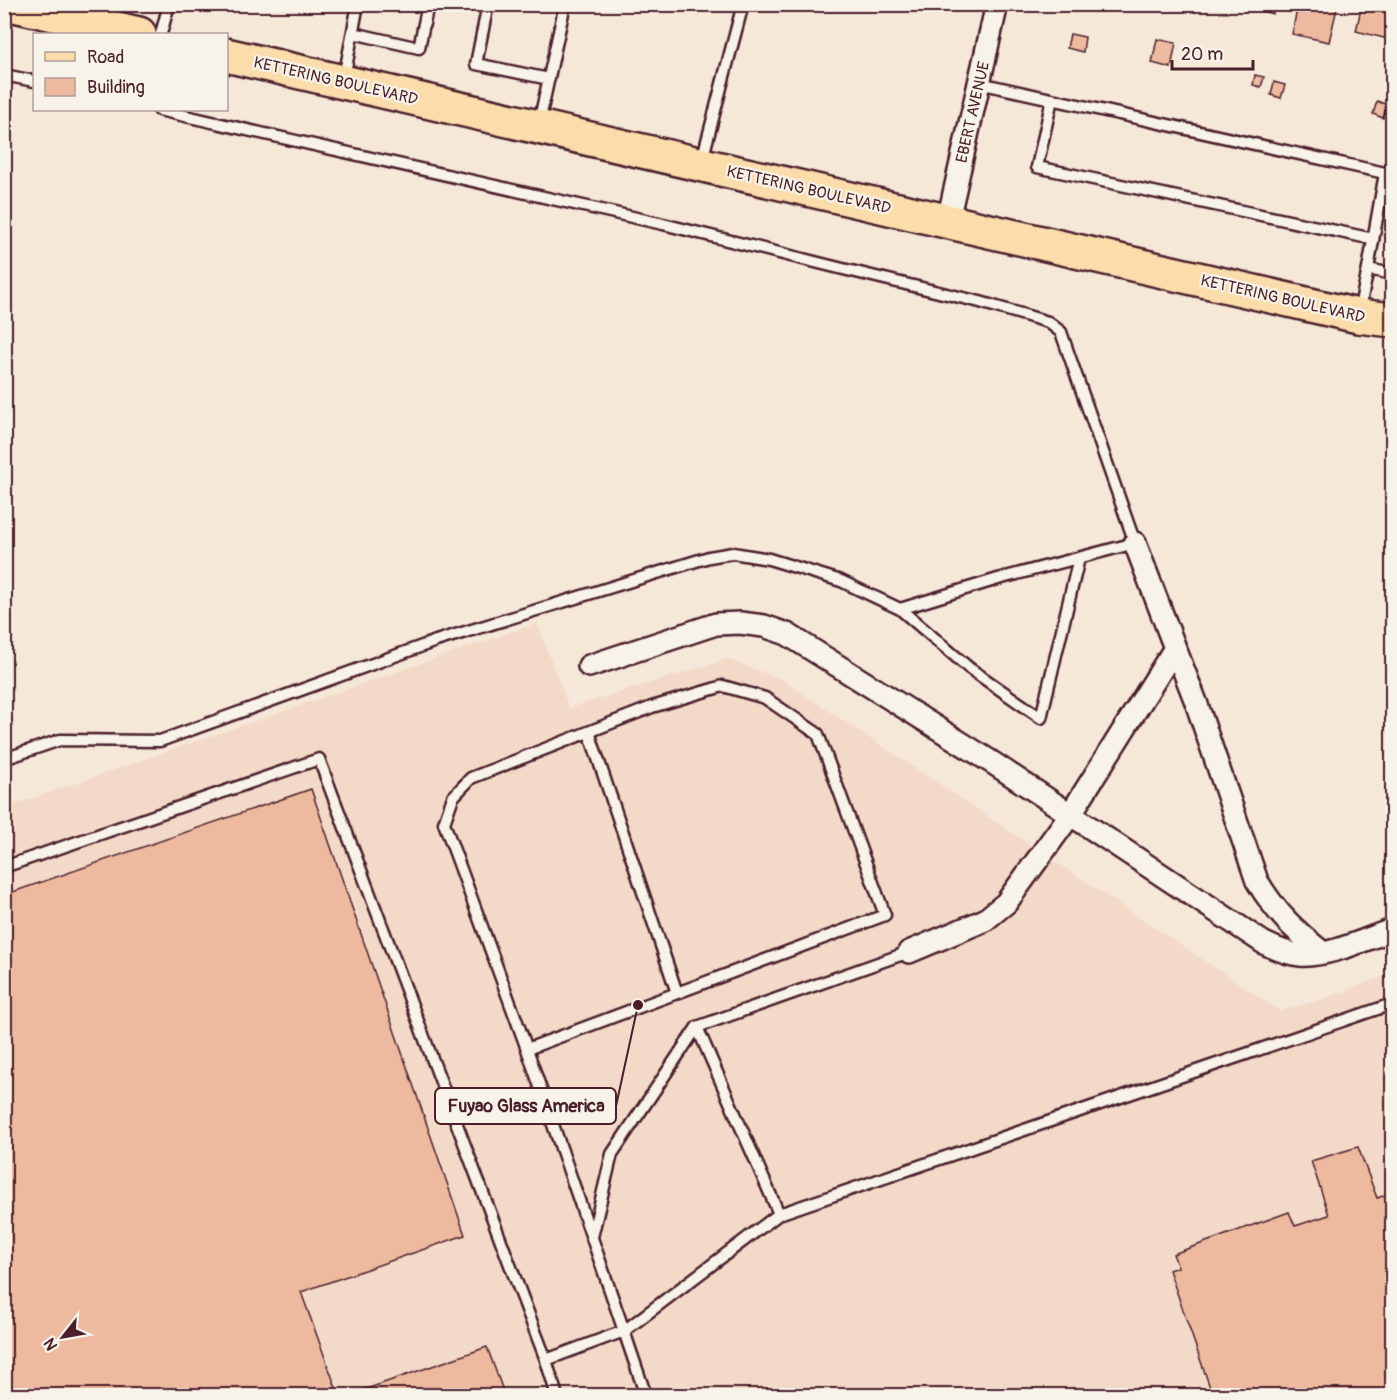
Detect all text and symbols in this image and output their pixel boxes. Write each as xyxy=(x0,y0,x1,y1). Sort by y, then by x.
legend xyxy=(33,33,228,111)
scale bar xyxy=(1172,33,1253,71)
text: 20 m xyxy=(1181,43,1223,66)
text: Road xyxy=(87,46,124,69)
street label: KETTERING BOULEVARD xyxy=(252,52,420,110)
street label: EBERT AVENUE xyxy=(952,60,994,165)
text: Building xyxy=(87,76,145,99)
street label: KETTERING BOULEVARD xyxy=(725,161,893,219)
street label: KETTERING BOULEVARD xyxy=(1199,270,1367,328)
callout: Fuyao Glass America xyxy=(435,1088,616,1124)
text: Fuyao Glass America xyxy=(447,1095,605,1118)
north arrow xyxy=(33,1307,93,1367)
text: N xyxy=(40,1334,62,1354)

